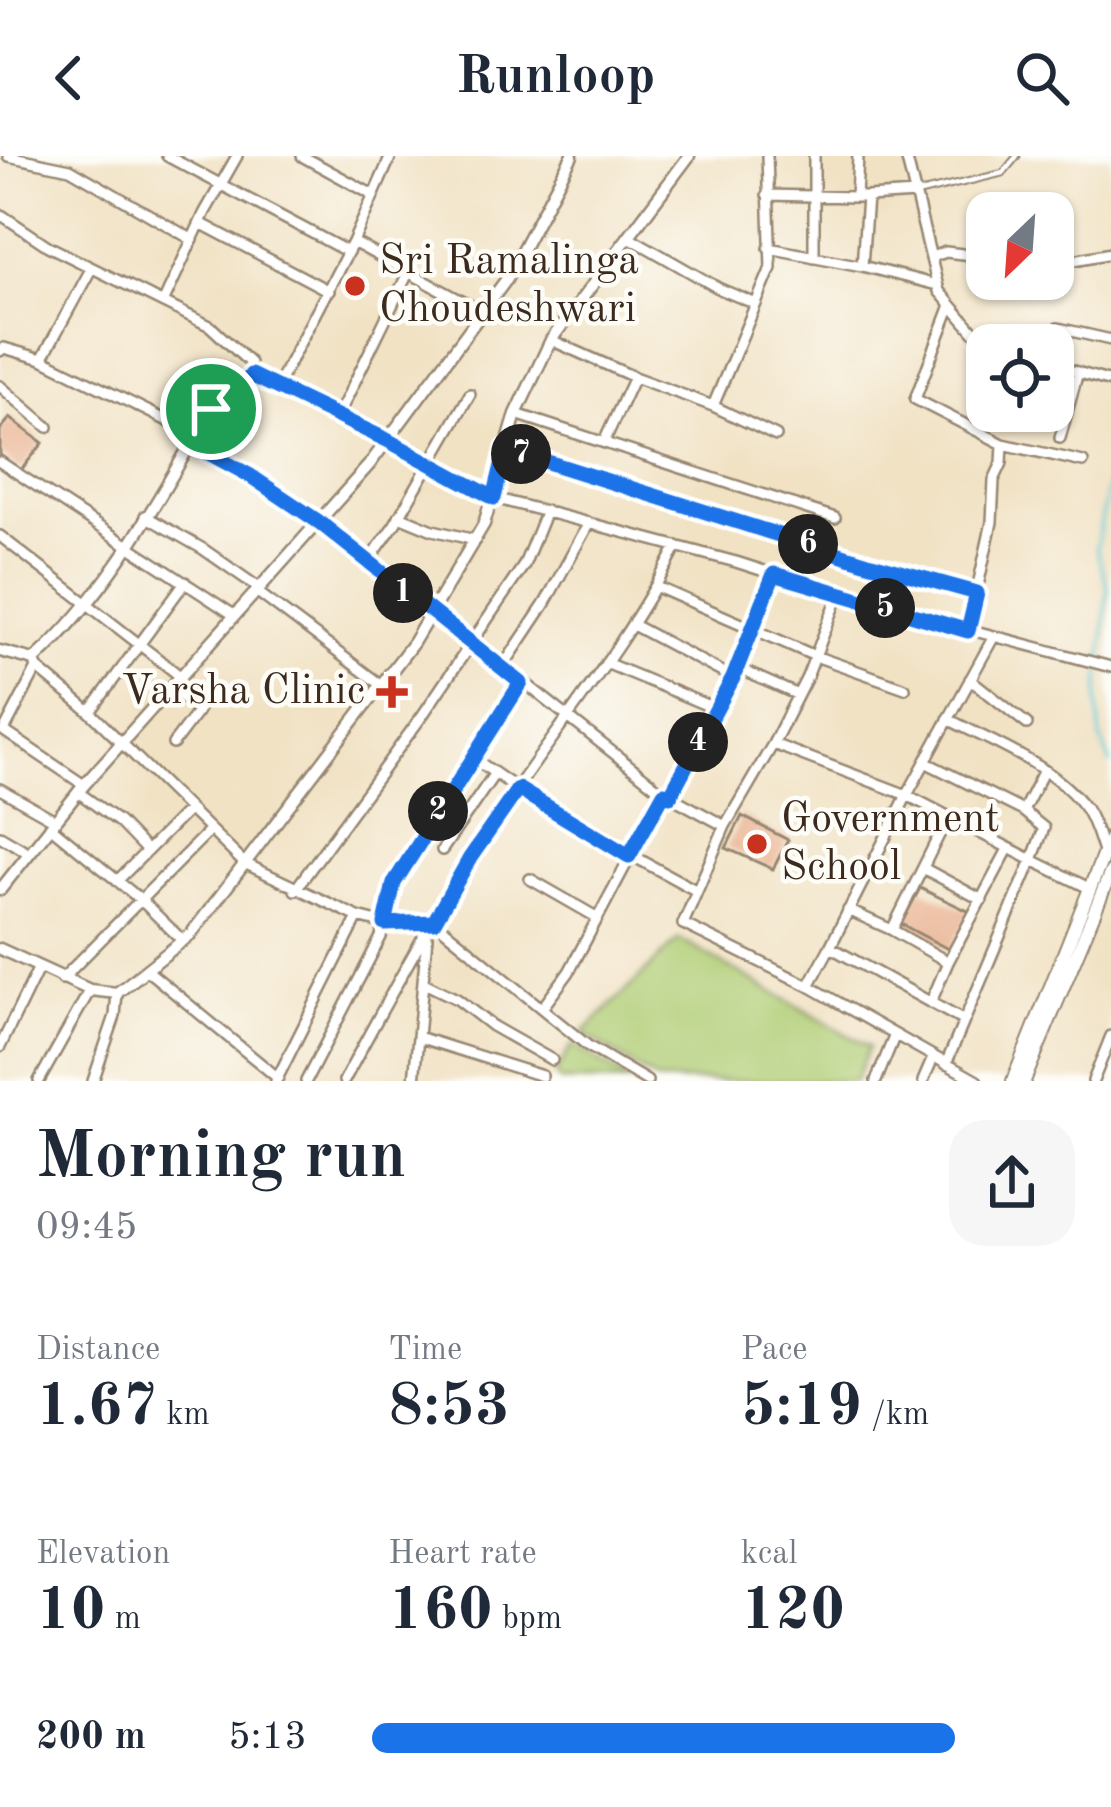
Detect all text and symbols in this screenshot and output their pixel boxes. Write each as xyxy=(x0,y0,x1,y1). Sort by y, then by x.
icon: back xyxy=(36,45,102,111)
icon: search xyxy=(1009,45,1075,111)
text: Runloop xyxy=(456,51,655,105)
north arrow xyxy=(966,192,1074,300)
map controls xyxy=(966,192,1074,432)
place label: Sri Ramalinga Choudeshwari xyxy=(379,241,639,331)
marker: Sri Ramalinga Choudeshwari xyxy=(342,273,368,299)
button: locate xyxy=(966,324,1074,432)
pin xyxy=(160,358,262,460)
icon: arrive xyxy=(178,376,244,442)
pin: 7 xyxy=(491,424,551,484)
text: 7 xyxy=(511,437,531,470)
pin: 6 xyxy=(778,514,838,574)
text: 6 xyxy=(798,527,818,560)
pin: 1 xyxy=(373,563,433,623)
text: 1 xyxy=(393,576,413,609)
pin: 5 xyxy=(855,578,915,638)
text: 5 xyxy=(875,591,895,624)
place label: Varsha Clinic xyxy=(121,671,365,713)
marker: Varsha Clinic xyxy=(376,676,408,708)
pin: 4 xyxy=(668,712,728,772)
text: 4 xyxy=(688,725,708,758)
pin: 2 xyxy=(408,781,468,841)
text: 2 xyxy=(428,794,448,827)
place label: Government School xyxy=(781,799,1000,889)
marker: Government School xyxy=(744,831,770,857)
button: share xyxy=(949,1120,1075,1246)
text: Morning run xyxy=(36,1126,406,1192)
text: 09:45 xyxy=(36,1208,137,1247)
text: Distance xyxy=(36,1334,160,1367)
text: Time xyxy=(388,1334,462,1367)
text: Pace xyxy=(741,1334,808,1367)
text: 1.67 xyxy=(36,1378,157,1438)
text: 8:53 xyxy=(388,1378,510,1438)
text: 5:19 xyxy=(741,1378,862,1438)
text: km xyxy=(157,1399,210,1432)
text: /km xyxy=(862,1399,929,1432)
text: Elevation xyxy=(36,1538,170,1571)
text: Heart rate xyxy=(388,1538,537,1571)
text: kcal xyxy=(741,1538,797,1571)
text: 10 xyxy=(36,1582,106,1642)
text: 160 xyxy=(388,1582,493,1642)
text: 120 xyxy=(741,1582,845,1642)
text: m xyxy=(106,1603,141,1636)
text: bpm xyxy=(493,1603,562,1636)
text: 200 m xyxy=(36,1718,146,1757)
text: 5:13 xyxy=(228,1718,307,1757)

